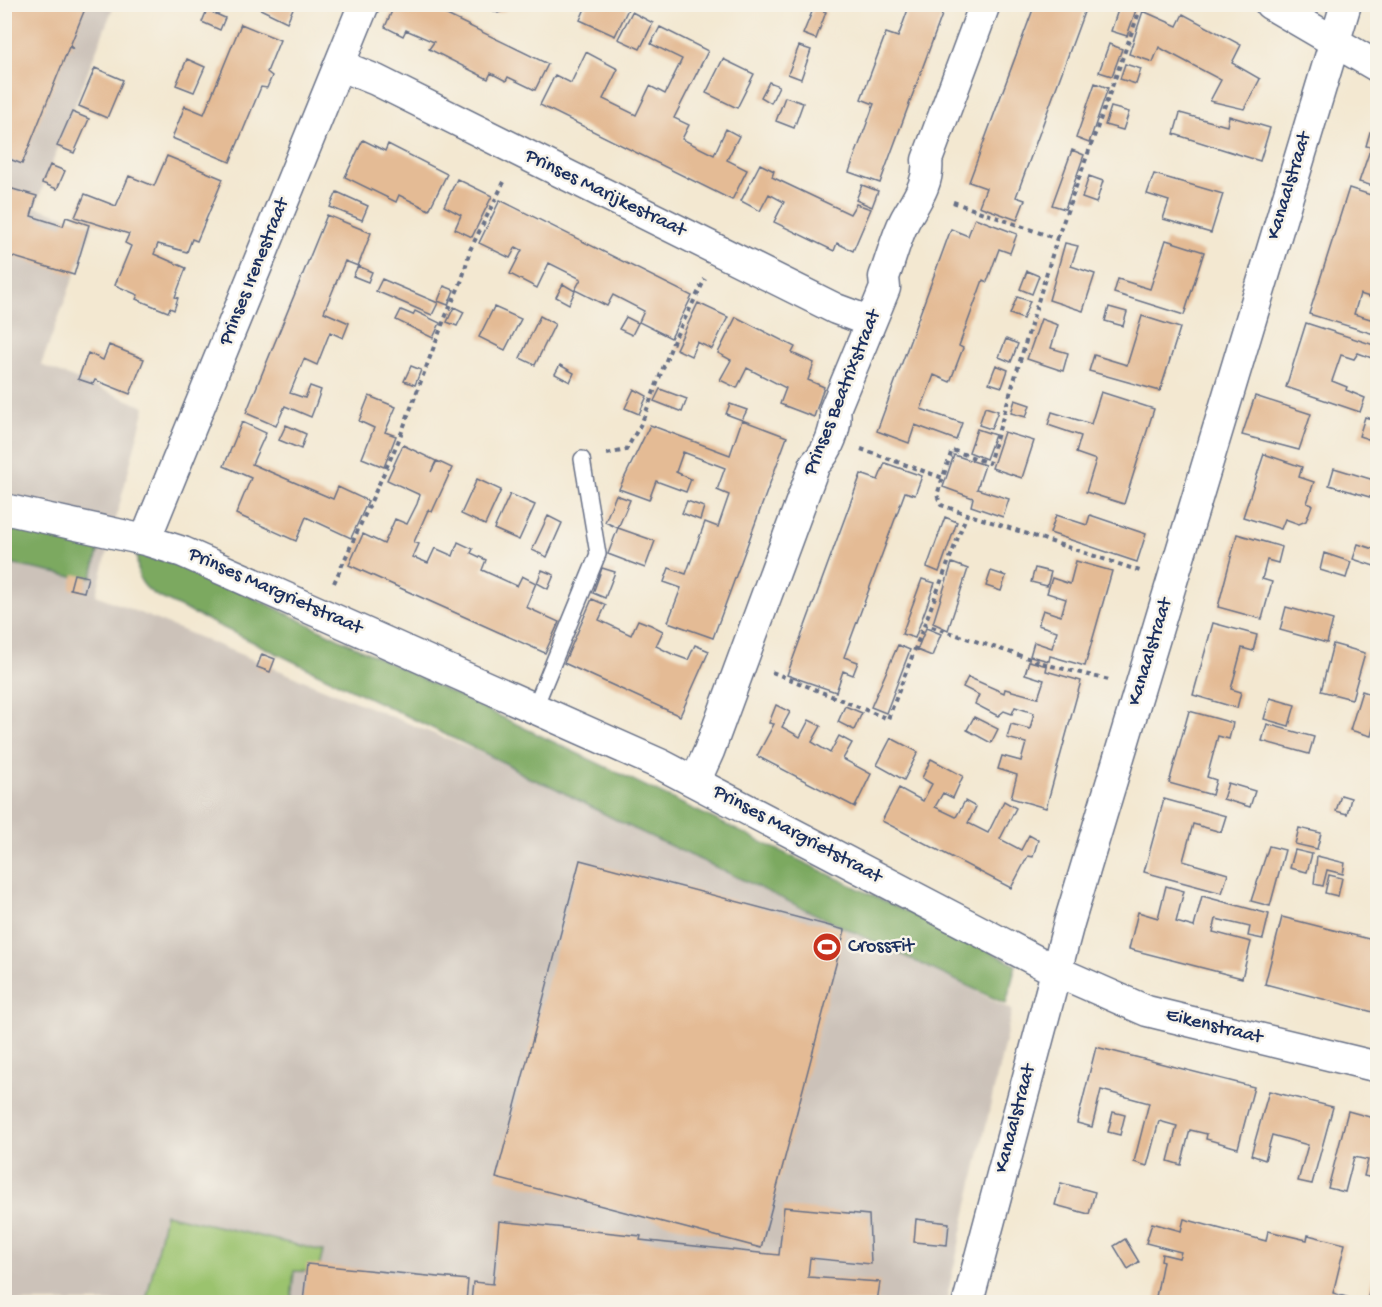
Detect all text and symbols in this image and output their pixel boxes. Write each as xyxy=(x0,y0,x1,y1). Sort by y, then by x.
street label: Kanaalstraat xyxy=(1263,128,1318,243)
street label: Prinses Marijkestraat xyxy=(520,145,691,244)
street label: Prinses Irenestraat xyxy=(215,193,296,350)
street label: Prinses Beatrixstraat xyxy=(799,305,887,480)
street label: Prinses Margrietstraat xyxy=(184,543,367,641)
street label: Kanaalstraat xyxy=(1124,594,1179,709)
street label: Prinses Margrietstraat xyxy=(708,780,887,890)
sports icon: CrossFit xyxy=(811,931,843,963)
place label: CrossFit xyxy=(848,936,916,959)
street label: Eikenstraat xyxy=(1163,1004,1266,1051)
street label: Kanaalstraat xyxy=(990,1061,1042,1176)

